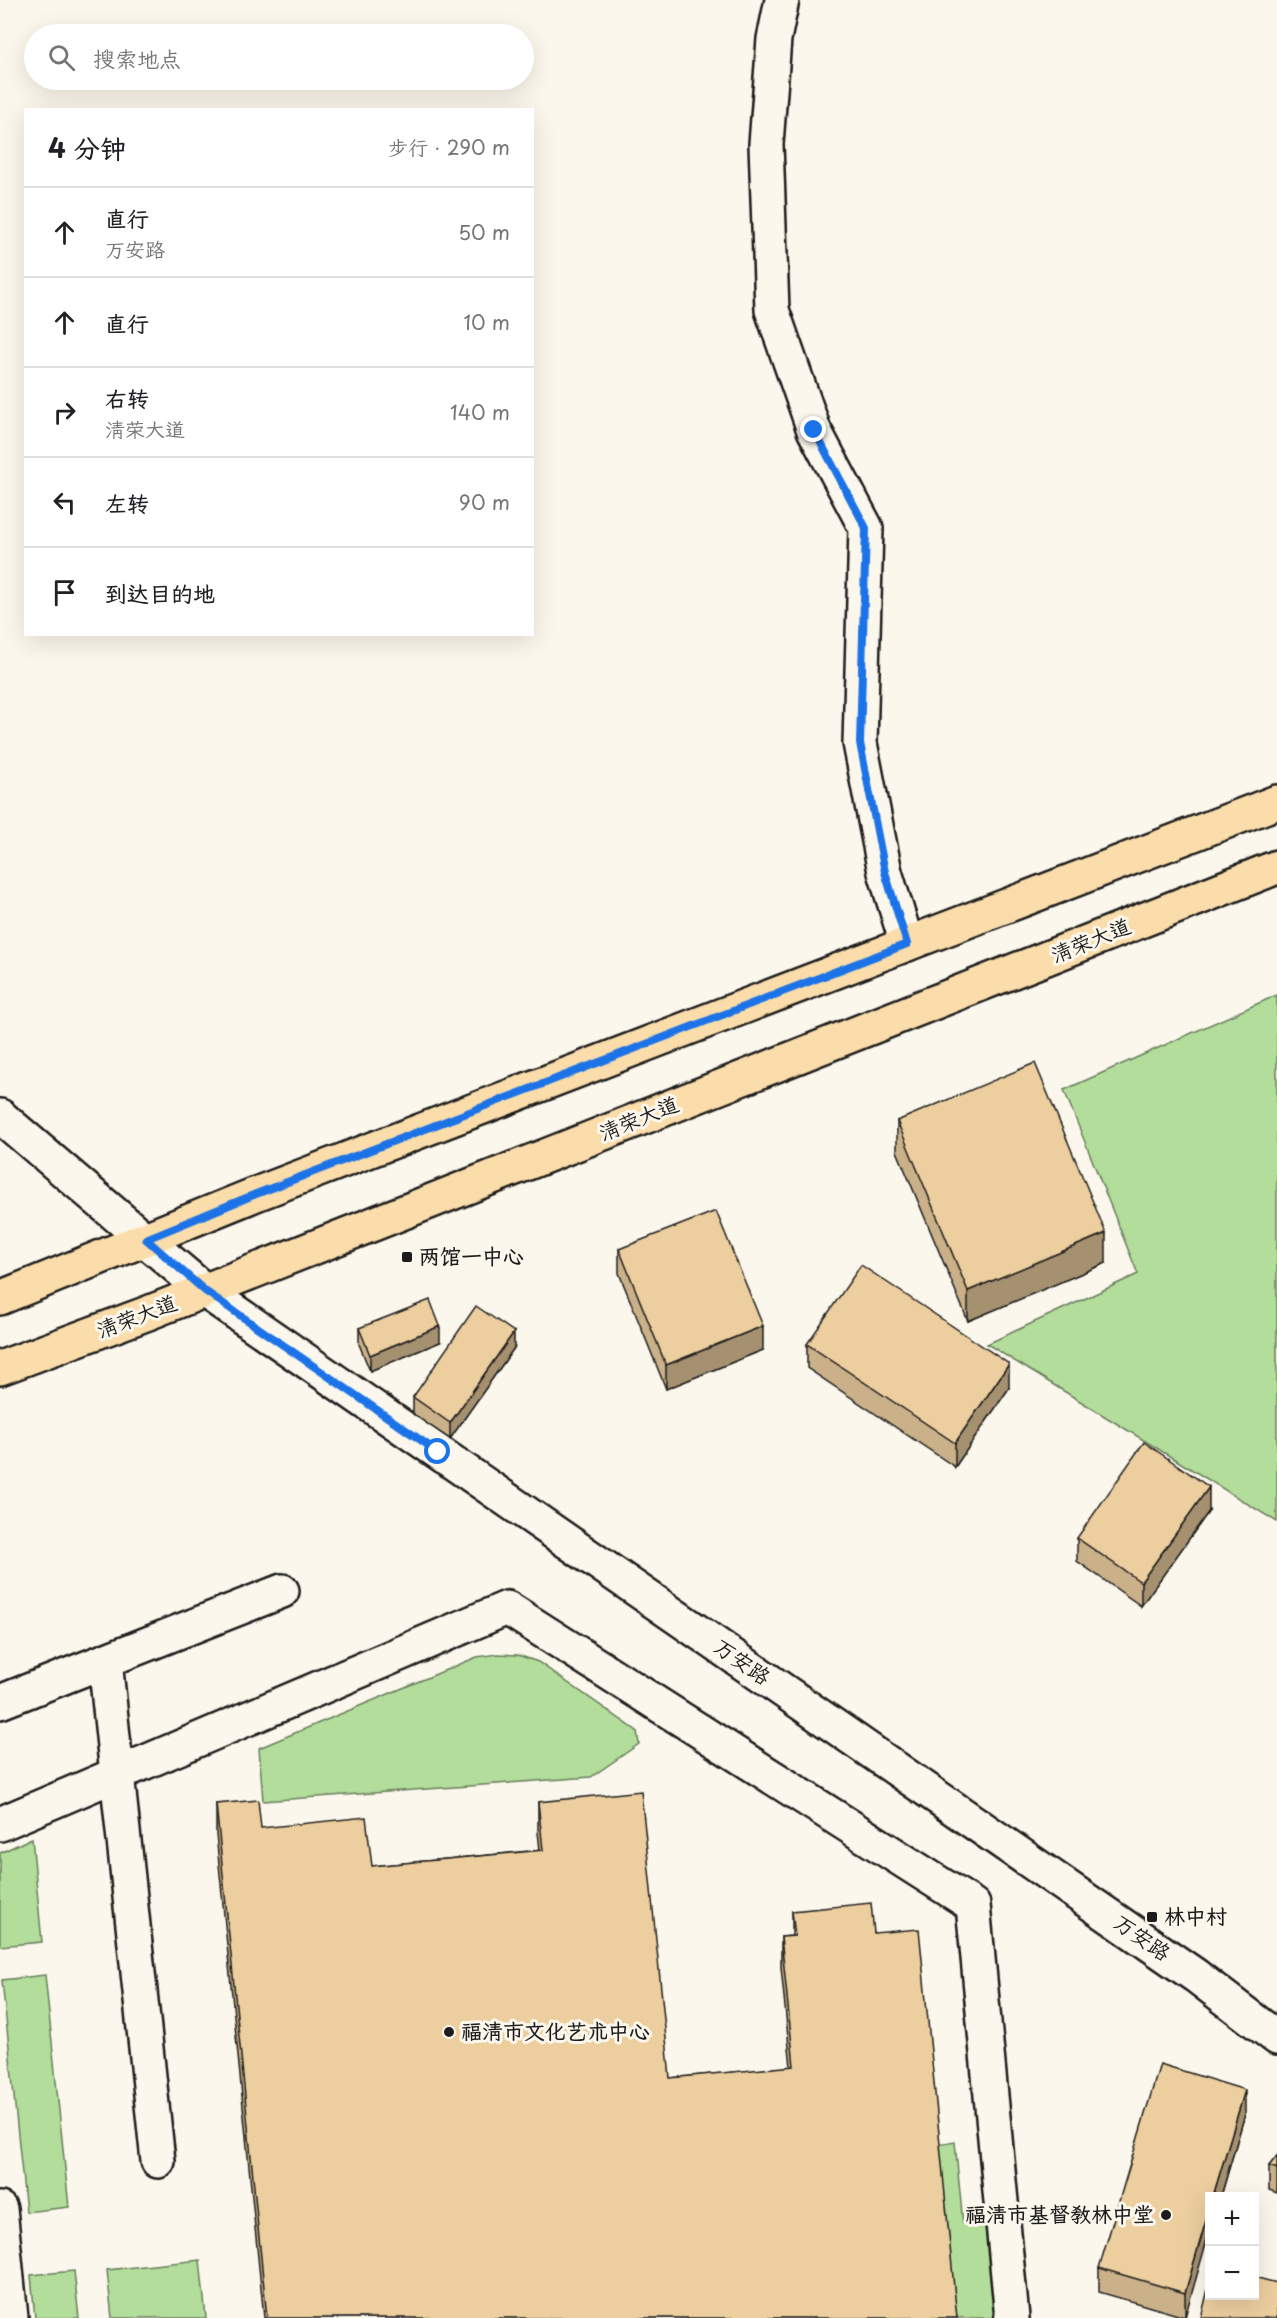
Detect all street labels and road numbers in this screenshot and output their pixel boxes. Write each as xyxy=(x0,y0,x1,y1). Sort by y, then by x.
street label: 清荣大道 xyxy=(1045,909,1135,970)
street label: 清荣大道 xyxy=(593,1087,683,1148)
street label: 清荣大道 xyxy=(91,1285,181,1345)
street label: 万安路 xyxy=(708,1629,778,1692)
street label: 万安路 xyxy=(1108,1905,1178,1968)

